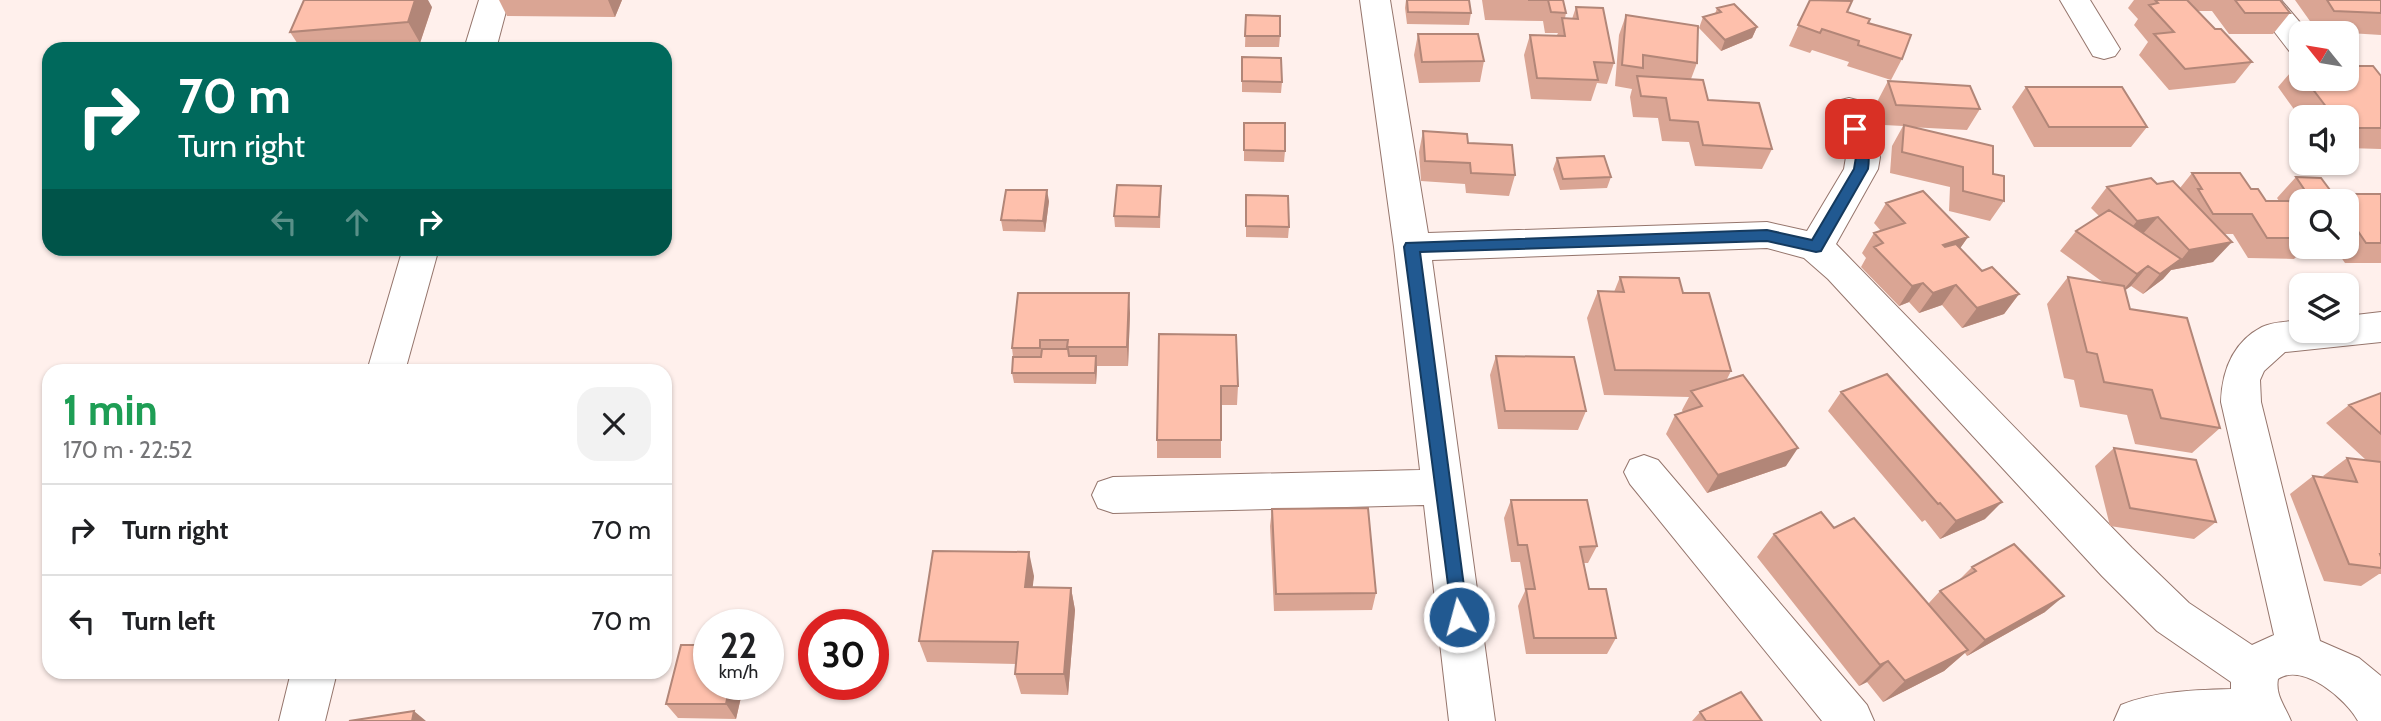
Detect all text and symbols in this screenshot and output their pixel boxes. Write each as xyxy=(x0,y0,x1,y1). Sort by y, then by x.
north arrow xyxy=(2289,21,2359,91)
map controls xyxy=(2289,21,2359,343)
text: 70 m xyxy=(178,66,291,125)
icon: right xyxy=(63,70,154,161)
pin xyxy=(1825,99,1885,159)
button: sound xyxy=(2289,105,2359,175)
icon: arrive xyxy=(1836,110,1874,148)
text: Turn right xyxy=(178,126,305,165)
button: search xyxy=(2289,189,2359,259)
icon: left xyxy=(265,203,303,241)
icon: ahead xyxy=(338,203,376,241)
icon: right xyxy=(411,203,449,241)
button: layers xyxy=(2289,273,2359,343)
text: 1 min xyxy=(63,384,158,436)
button: close xyxy=(577,387,651,461)
text: 170 m · 22:52 xyxy=(63,436,192,464)
icon: right xyxy=(63,511,101,549)
text: Turn right xyxy=(122,514,228,546)
text: 70 m xyxy=(591,514,651,546)
position arrow xyxy=(1422,580,1496,654)
icon: left xyxy=(63,602,101,640)
text: Turn left xyxy=(122,605,215,637)
text: 70 m xyxy=(591,605,651,637)
speed limit sign: 30 xyxy=(798,609,889,700)
text: 22 xyxy=(720,624,757,667)
text: km/h xyxy=(719,661,758,683)

